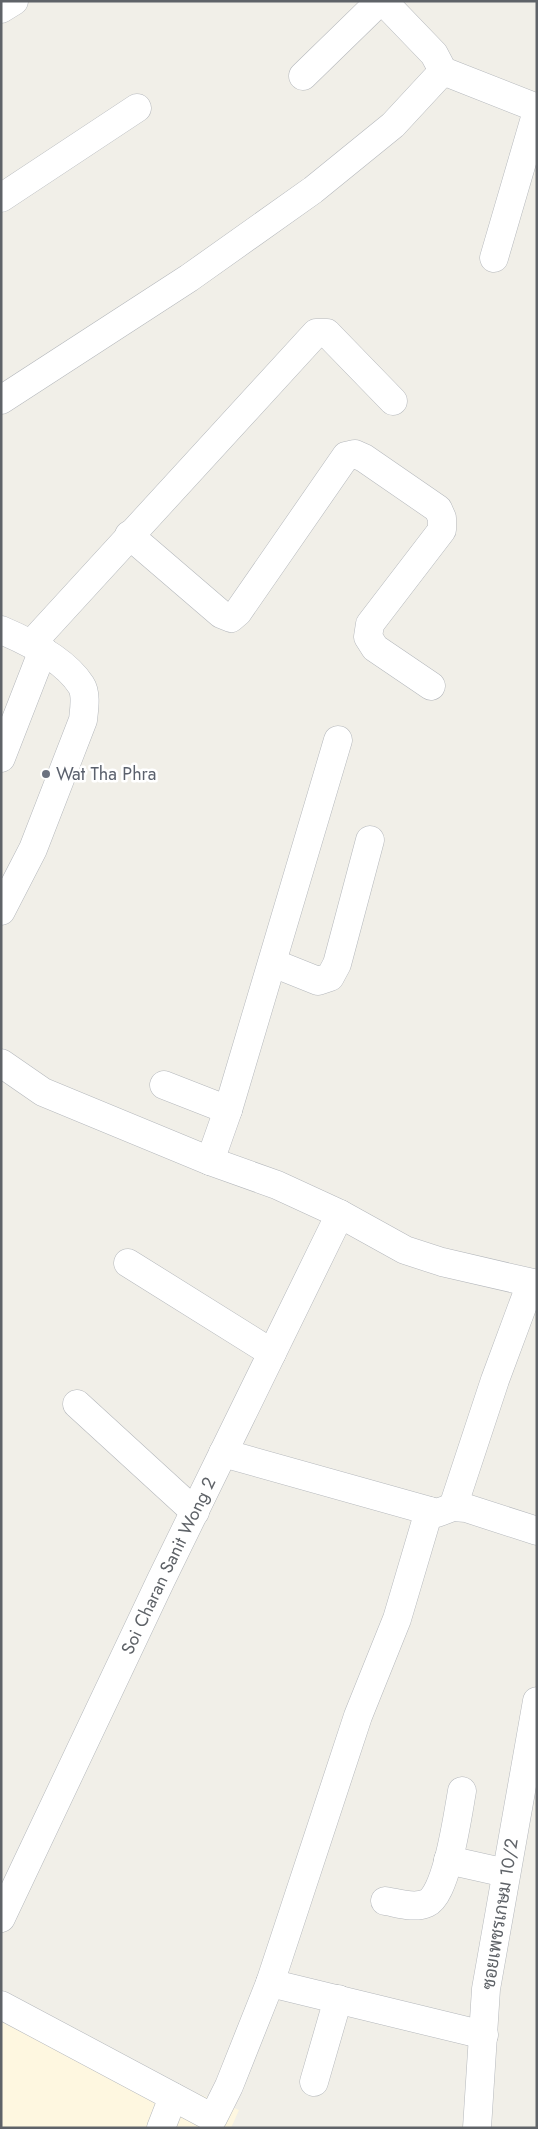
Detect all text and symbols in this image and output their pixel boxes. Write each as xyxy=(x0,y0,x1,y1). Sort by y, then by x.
place label: Wat Tha Phra xyxy=(56,761,156,787)
marker: Wat Tha Phra xyxy=(40,768,52,780)
street label: Soi Charan Sanit Wong 2 xyxy=(115,1473,222,1659)
street label: ซอยเพชรเกษม 10/2 xyxy=(475,1836,525,1992)

